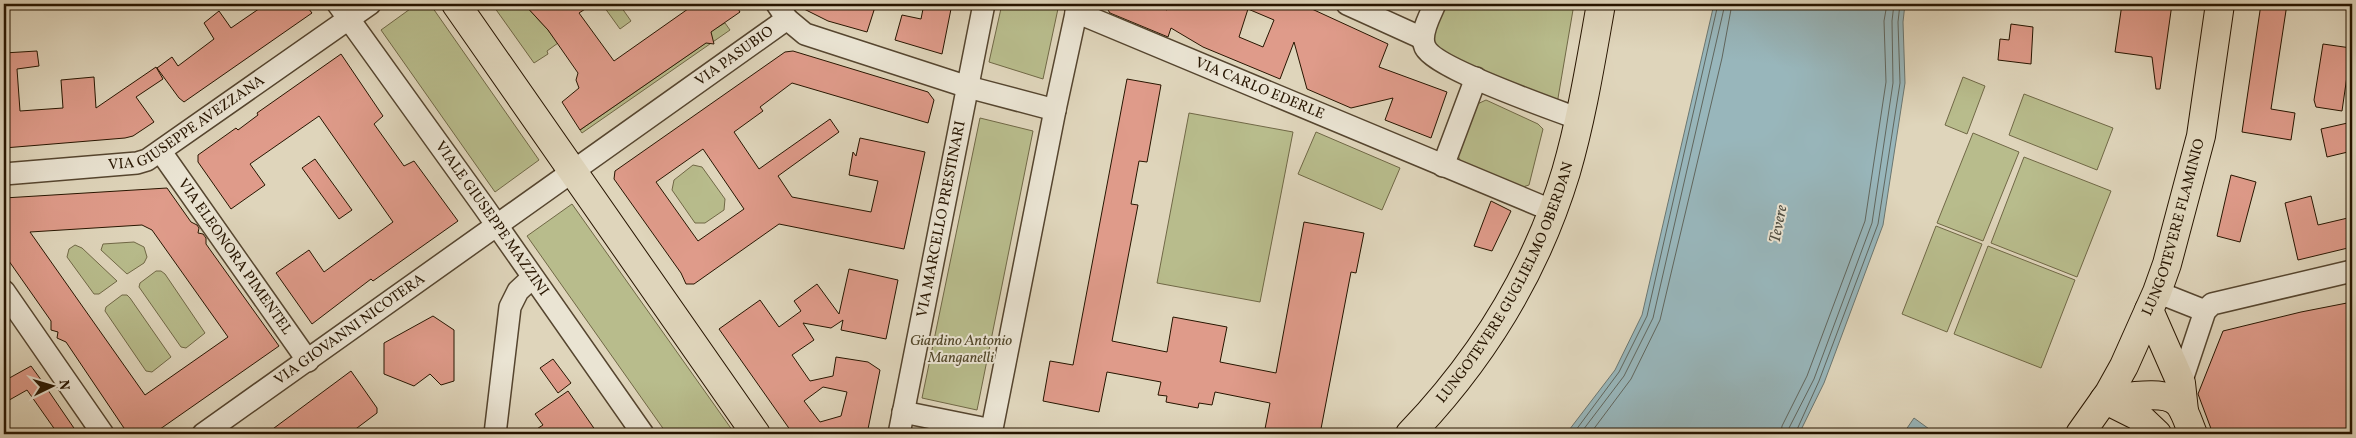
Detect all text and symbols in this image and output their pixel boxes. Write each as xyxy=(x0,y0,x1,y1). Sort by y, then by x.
street label: VIA PASUBIO xyxy=(691,21,778,91)
street label: VIA CARLO EDERLE xyxy=(1192,52,1328,125)
street label: VIA GIUSEPPE AVEZZANA xyxy=(107,70,269,176)
street label: VIA MARCELLO PRESTINARI xyxy=(912,119,971,319)
street label: LUNGOTEVERE FLAMINIO xyxy=(2137,136,2210,319)
street label: VIALE GIUSEPPE MAZZINI xyxy=(430,137,554,300)
street label: LUNGOTEVERE GUGLIELMO OBERDAN xyxy=(1432,160,1579,408)
street label: VIA ELEONORA PIMENTEL xyxy=(172,174,297,340)
water label: Tevere xyxy=(1765,203,1793,245)
street label: VIA GIOVANNI NICOTERA xyxy=(270,269,430,391)
park label: Giardino Antonio Manganelli xyxy=(910,331,1012,369)
north arrow xyxy=(28,360,78,410)
text: N xyxy=(54,379,73,391)

